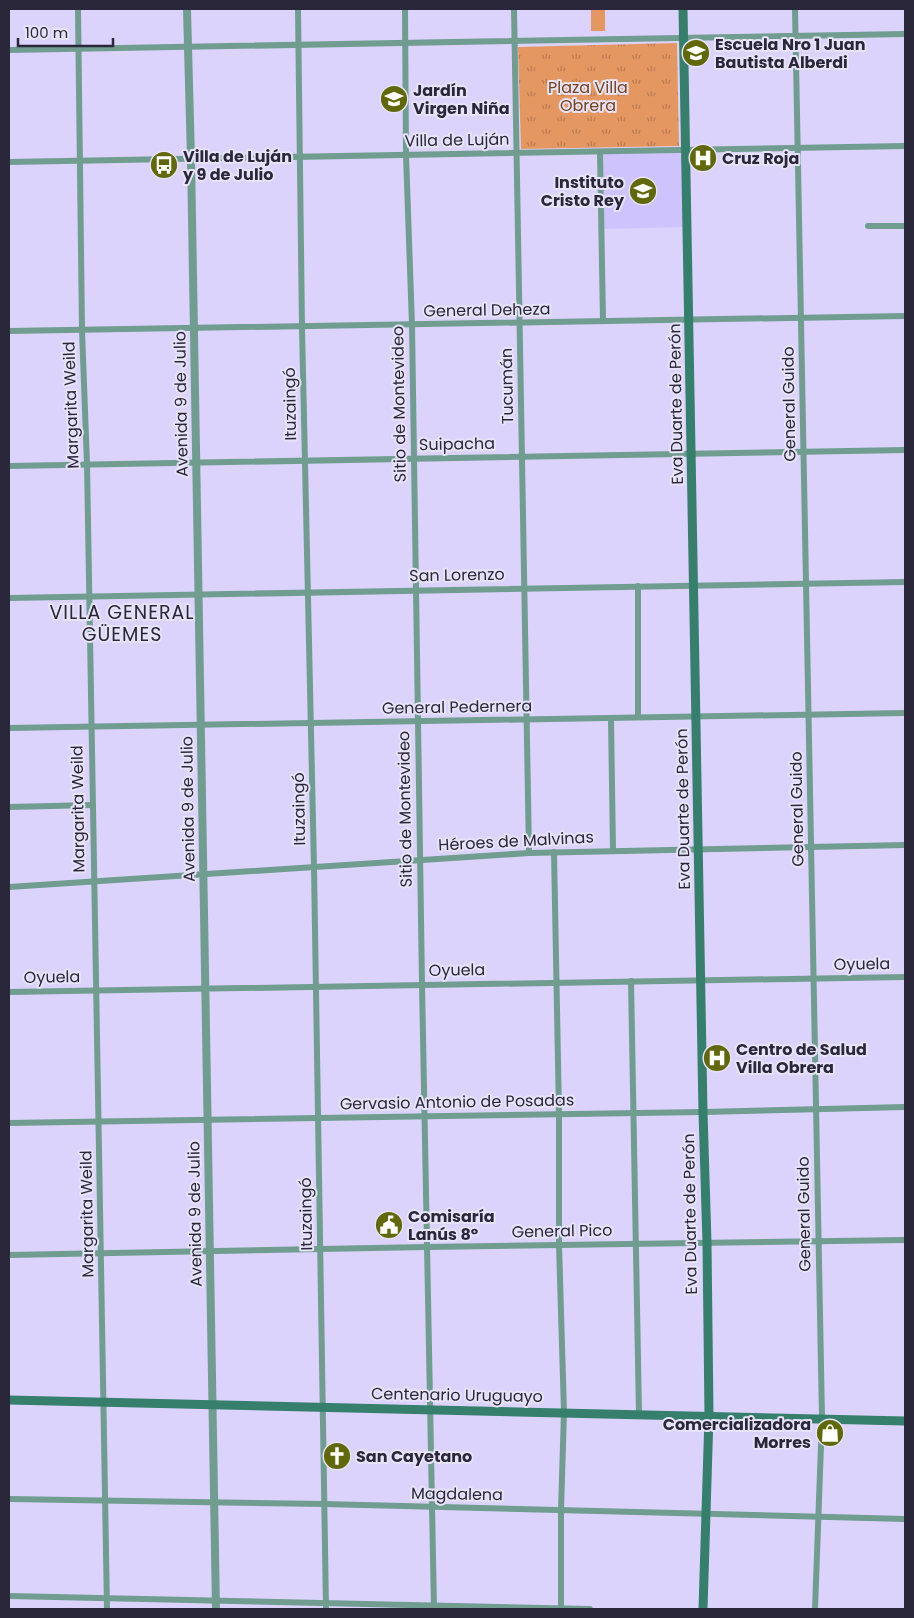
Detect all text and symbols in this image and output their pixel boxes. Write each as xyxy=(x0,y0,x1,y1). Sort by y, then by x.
scale bar xyxy=(18,15,112,47)
text: 100 m xyxy=(25,22,68,43)
place label: Escuela Nro 1 Juan Bautista Alberdi xyxy=(715,33,865,74)
school or university icon: Escuela Nro 1 Juan Bautista Alberdi xyxy=(681,38,711,68)
park label: Plaza Villa Obrera xyxy=(548,76,628,117)
place label: Jardín Virgen Niña xyxy=(413,79,510,120)
school or university icon: Jardín Virgen Niña xyxy=(379,84,409,114)
street label: Villa de Luján xyxy=(404,128,510,152)
hospital icon: Cruz Roja xyxy=(688,143,718,173)
place label: Villa de Luján y 9 de Julio xyxy=(182,145,292,186)
place label: Cruz Roja xyxy=(722,147,799,170)
bus stop icon: Villa de Luján y 9 de Julio xyxy=(149,150,179,180)
place label: Instituto Cristo Rey xyxy=(541,171,625,212)
school or university icon: Instituto Cristo Rey xyxy=(628,176,658,206)
street label: General Deheza xyxy=(423,297,551,323)
street label: Eva Duarte de Perón xyxy=(663,323,689,485)
street label: Sitio de Montevideo xyxy=(386,326,412,482)
street label: Avenida 9 de Julio xyxy=(168,331,194,477)
street label: Margarita Weild xyxy=(57,341,85,469)
street label: General Guido xyxy=(776,346,802,462)
street label: Tucumán xyxy=(495,348,519,424)
street label: Ituzaingó xyxy=(278,367,302,441)
street label: Suipacha xyxy=(419,432,495,456)
street label: San Lorenzo xyxy=(409,563,505,587)
district label: VILLA GENERAL GÜEMES xyxy=(49,599,195,648)
street label: General Pedernera xyxy=(382,694,532,720)
street label: Eva Duarte de Perón xyxy=(670,728,696,890)
street label: Sitio de Montevideo xyxy=(392,731,418,887)
street label: Avenida 9 de Julio xyxy=(175,736,201,882)
street label: Margarita Weild xyxy=(65,745,91,873)
street label: General Guido xyxy=(784,751,810,867)
street label: Ituzaingó xyxy=(287,772,311,846)
street label: Héroes de Malvinas xyxy=(438,825,594,857)
street label: Oyuela xyxy=(834,952,890,976)
street label: Oyuela xyxy=(429,958,485,982)
street label: Oyuela xyxy=(24,965,80,989)
place label: Centro de Salud Villa Obrera xyxy=(736,1038,867,1079)
hospital icon: Centro de Salud Villa Obrera xyxy=(702,1043,732,1073)
street label: Gervasio Antonio de Posadas xyxy=(340,1088,574,1116)
street label: Eva Duarte de Perón xyxy=(677,1133,703,1295)
street label: Avenida 9 de Julio xyxy=(182,1141,208,1287)
street label: Margarita Weild xyxy=(74,1150,100,1278)
street label: General Guido xyxy=(791,1156,817,1272)
street label: Ituzaingó xyxy=(294,1177,318,1251)
place label: Comisaría Lanús 8° xyxy=(408,1205,495,1246)
public building icon: Comisaría Lanús 8° xyxy=(374,1210,404,1240)
street label: General Pico xyxy=(511,1219,613,1243)
street label: Centenario Uruguayo xyxy=(371,1382,543,1408)
place label: Comercializadora Morres xyxy=(663,1413,811,1454)
shop icon: Comercializadora Morres xyxy=(815,1418,845,1448)
church icon: San Cayetano xyxy=(322,1441,352,1471)
place label: San Cayetano xyxy=(356,1445,472,1468)
street label: Magdalena xyxy=(411,1482,503,1506)

